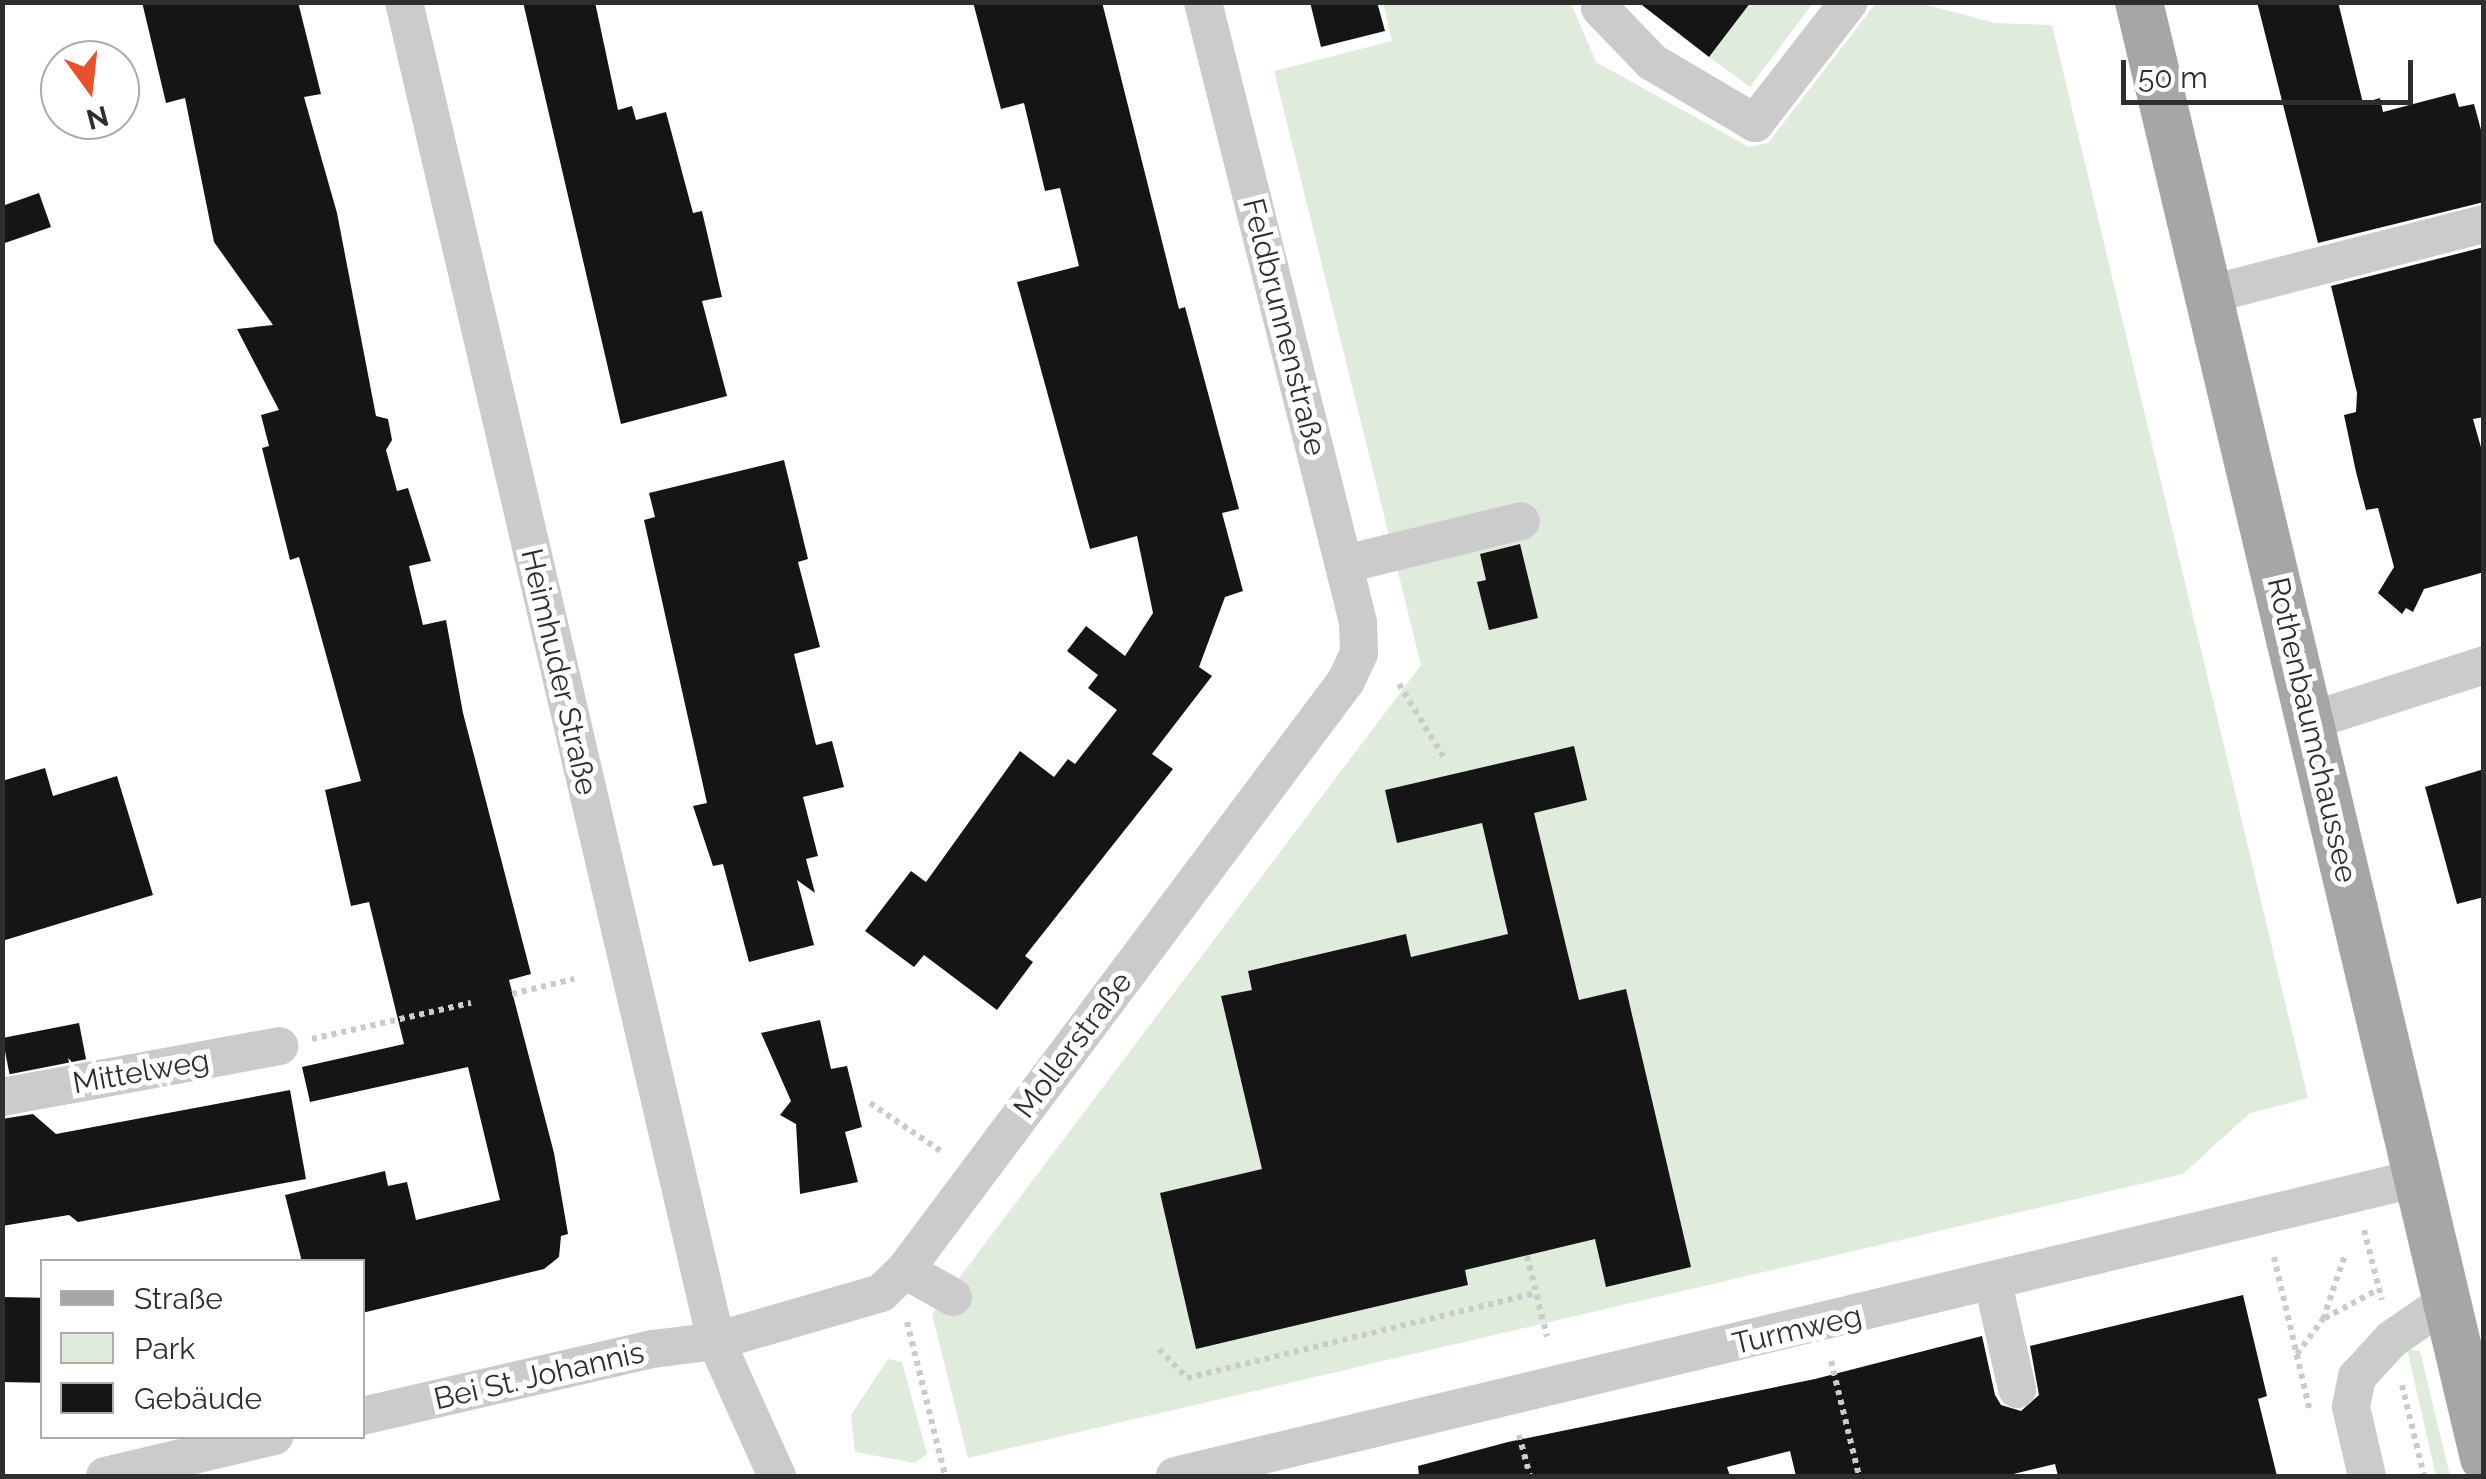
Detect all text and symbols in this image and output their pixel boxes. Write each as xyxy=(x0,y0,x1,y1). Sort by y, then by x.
north arrow xyxy=(40,40,140,140)
scale bar xyxy=(2126,40,2418,102)
text: 50 m xyxy=(2138,60,2208,95)
text: N xyxy=(83,99,112,136)
street label: Feldbrunnenstraße xyxy=(1235,195,1333,459)
street label: Heimhuder Straße xyxy=(513,545,605,799)
street label: Rothenbaumchaussee xyxy=(2259,574,2365,886)
street label: Mollerstraße xyxy=(1006,965,1140,1125)
street label: Mittelweg xyxy=(70,1042,212,1102)
legend xyxy=(40,1259,365,1439)
text: Straße xyxy=(134,1281,223,1316)
street label: Turmweg xyxy=(1729,1298,1865,1362)
text: Park xyxy=(134,1331,195,1366)
street label: Bei St. Johannis xyxy=(430,1334,648,1418)
text: Gebäude xyxy=(134,1381,262,1416)

